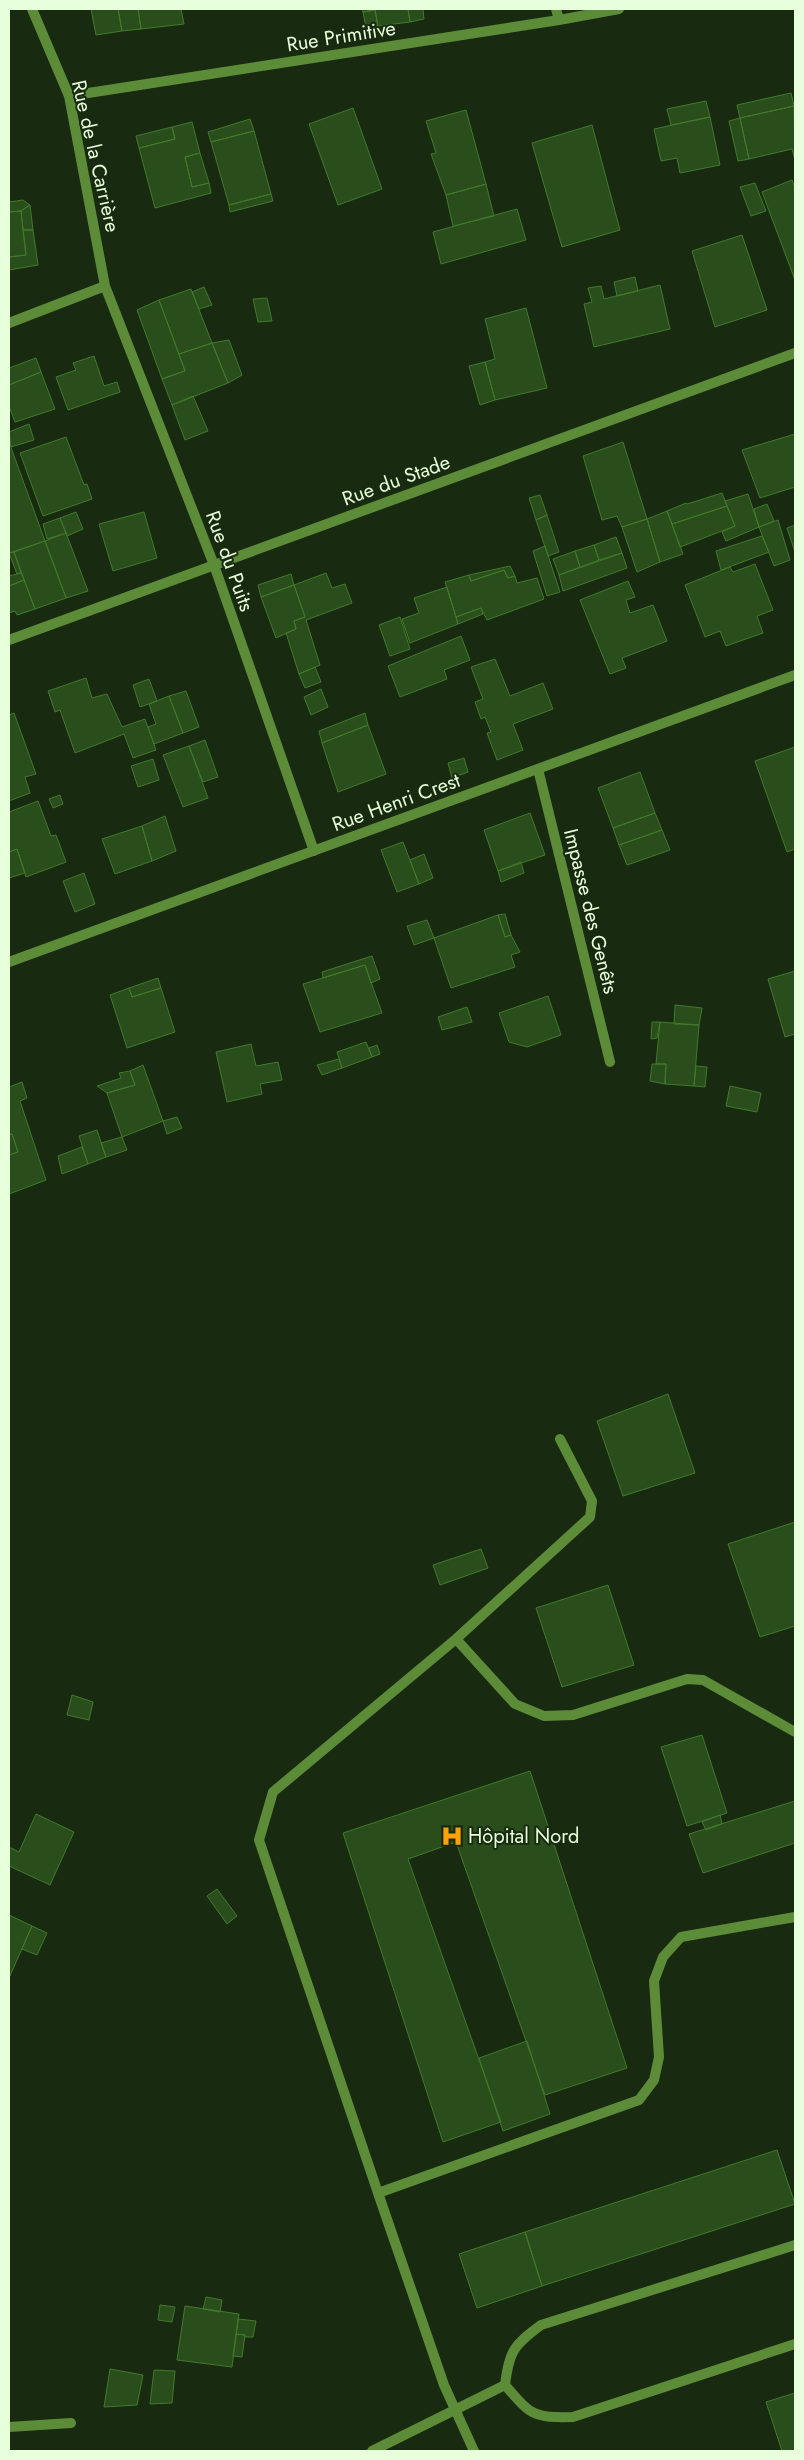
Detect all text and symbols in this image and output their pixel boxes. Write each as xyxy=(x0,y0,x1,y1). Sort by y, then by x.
street label: Rue Primitive xyxy=(284,14,398,59)
street label: Rue de la Carrière xyxy=(64,77,127,235)
street label: Rue du Stade xyxy=(338,448,454,513)
street label: Rue du Puits xyxy=(198,507,261,615)
street label: Rue Henri Crest xyxy=(328,766,465,839)
street label: Impasse des Genêts xyxy=(556,826,625,997)
place label: Hôpital Nord xyxy=(468,1822,580,1851)
hospital icon: Hôpital Nord xyxy=(439,1823,465,1849)

